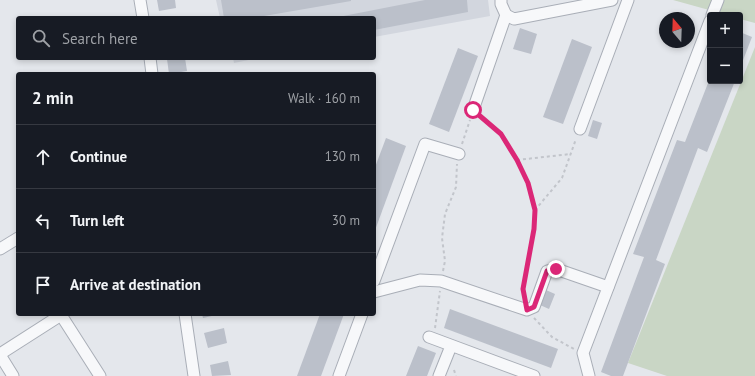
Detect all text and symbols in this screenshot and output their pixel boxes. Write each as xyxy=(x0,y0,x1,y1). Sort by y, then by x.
north arrow xyxy=(659,12,695,48)
map controls xyxy=(707,12,743,84)
button: + xyxy=(707,12,743,48)
search box xyxy=(16,16,376,60)
icon: search xyxy=(30,27,52,49)
text: Search here xyxy=(62,29,138,48)
button: − xyxy=(707,48,743,84)
text: 2 min xyxy=(32,87,73,109)
text: Walk · 160 m xyxy=(288,90,360,107)
route start xyxy=(464,101,482,119)
icon: ahead xyxy=(32,146,54,168)
text: Continue xyxy=(70,147,127,166)
text: 130 m xyxy=(325,148,360,165)
icon: left xyxy=(32,210,54,232)
text: Turn left xyxy=(70,211,124,230)
text: 30 m xyxy=(332,212,360,229)
route end xyxy=(547,260,565,278)
icon: arrive xyxy=(32,274,54,296)
text: Arrive at destination xyxy=(70,275,201,294)

